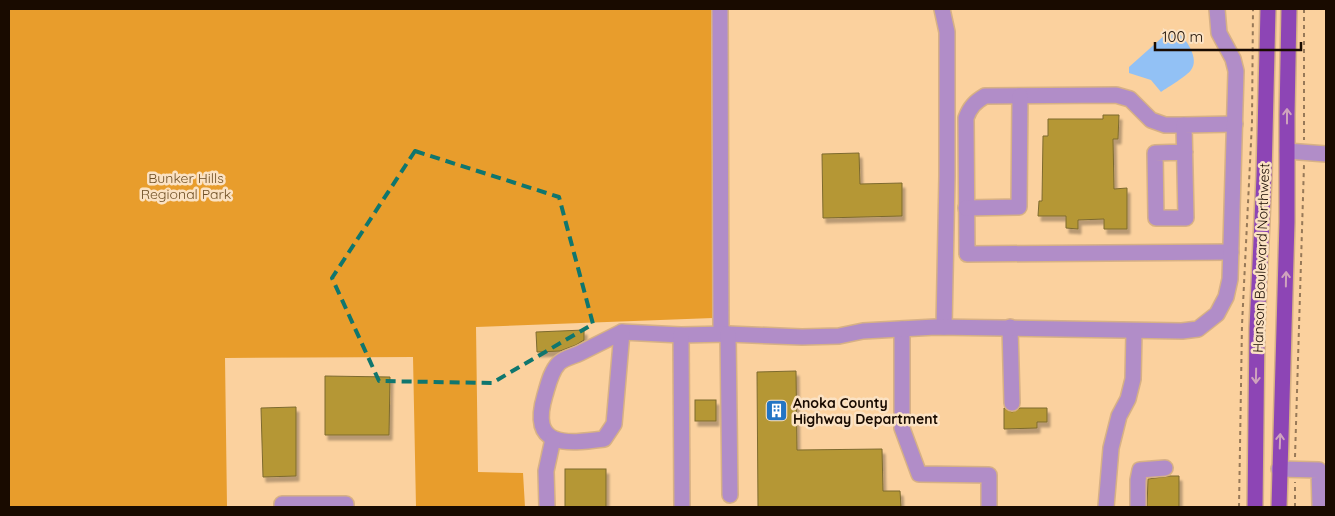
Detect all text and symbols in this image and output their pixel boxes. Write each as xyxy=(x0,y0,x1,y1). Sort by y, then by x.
scale bar xyxy=(1155,20,1301,52)
text: 100 m xyxy=(1162,27,1203,46)
one-way arrow xyxy=(1282,108,1292,124)
street label: Hanson Boulevard Northwest xyxy=(1249,163,1273,353)
park label: Bunker Hills Regional Park xyxy=(141,169,231,203)
one-way arrow xyxy=(1281,271,1291,287)
one-way arrow xyxy=(1251,368,1261,384)
place label: Anoka County Highway Department xyxy=(793,394,939,428)
building icon: Anoka County Highway Department xyxy=(765,399,789,423)
one-way arrow xyxy=(1275,433,1285,450)

